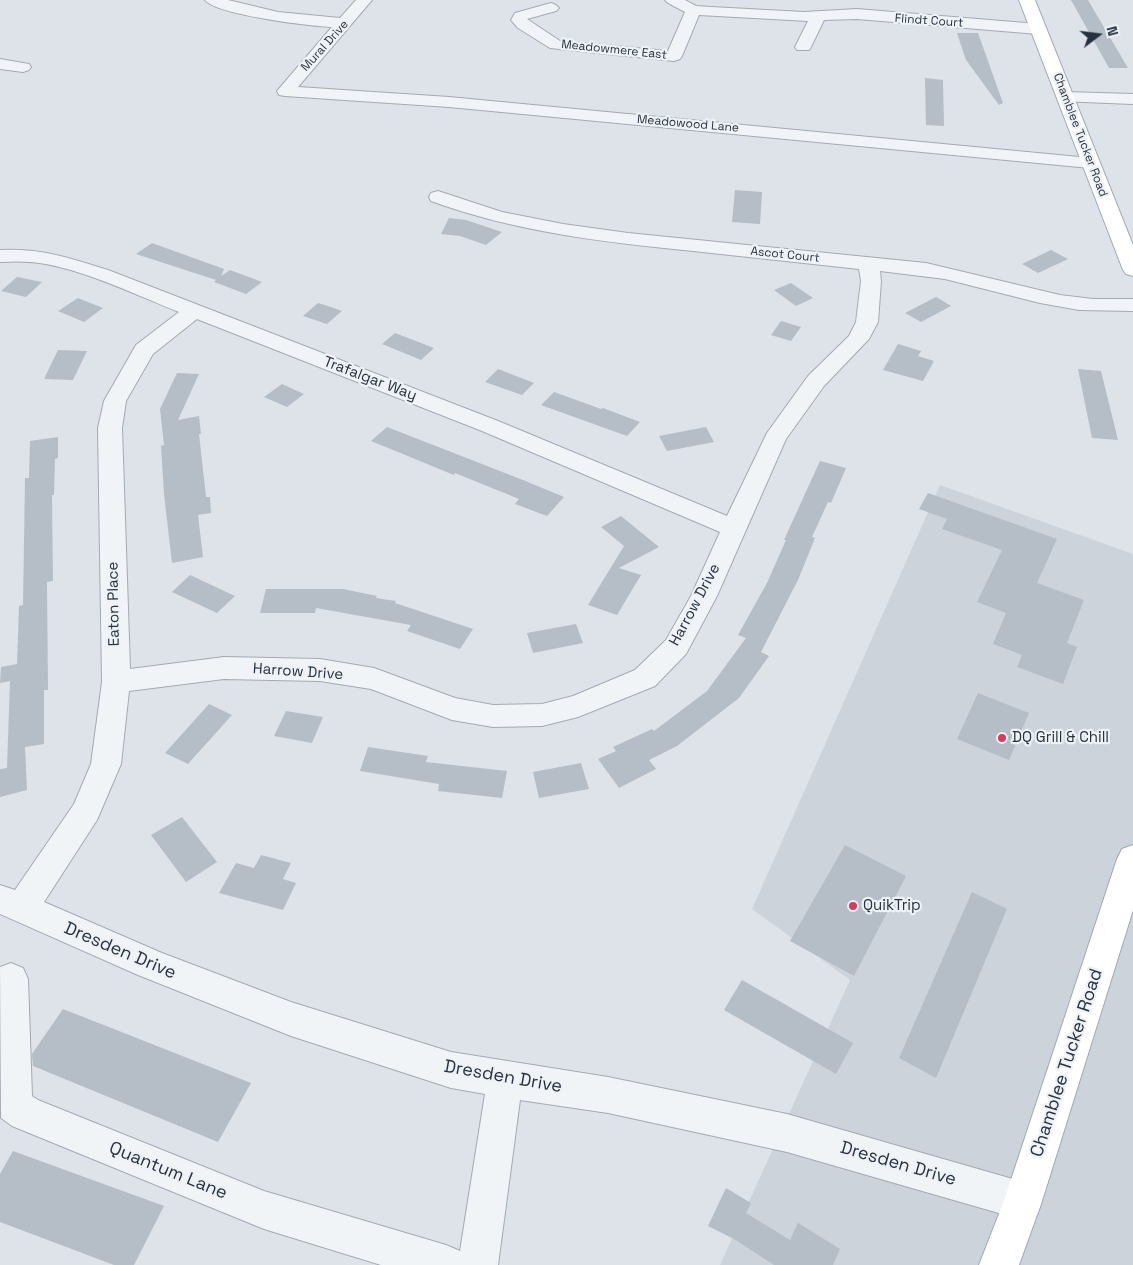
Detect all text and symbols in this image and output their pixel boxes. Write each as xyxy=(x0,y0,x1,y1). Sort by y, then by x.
north arrow xyxy=(1073,10,1123,60)
street label: Flindt Court xyxy=(894,11,964,31)
street label: Mural Drive xyxy=(298,18,352,74)
text: N xyxy=(1103,24,1122,38)
street label: Meadowmere East xyxy=(560,37,668,63)
street label: Chamblee Tucker Road xyxy=(1050,71,1110,199)
street label: Meadowood Lane xyxy=(636,112,740,136)
street label: Ascot Court xyxy=(750,244,820,266)
street label: Trafalgar Way xyxy=(321,353,419,405)
street label: Harrow Drive xyxy=(666,561,724,649)
street label: Eaton Place xyxy=(104,562,124,646)
street label: Harrow Drive xyxy=(252,660,344,684)
place label: DQ Grill & Chill xyxy=(1012,729,1109,747)
marker: DQ Grill & Chill xyxy=(996,732,1008,744)
place label: QuikTrip xyxy=(863,897,921,915)
marker: QuikTrip xyxy=(847,900,859,912)
street label: Dresden Drive xyxy=(61,918,179,984)
street label: Chamblee Tucker Road xyxy=(1026,966,1108,1160)
street label: Dresden Drive xyxy=(442,1056,564,1098)
street label: Quantum Lane xyxy=(106,1137,230,1205)
street label: Dresden Drive xyxy=(838,1137,958,1191)

